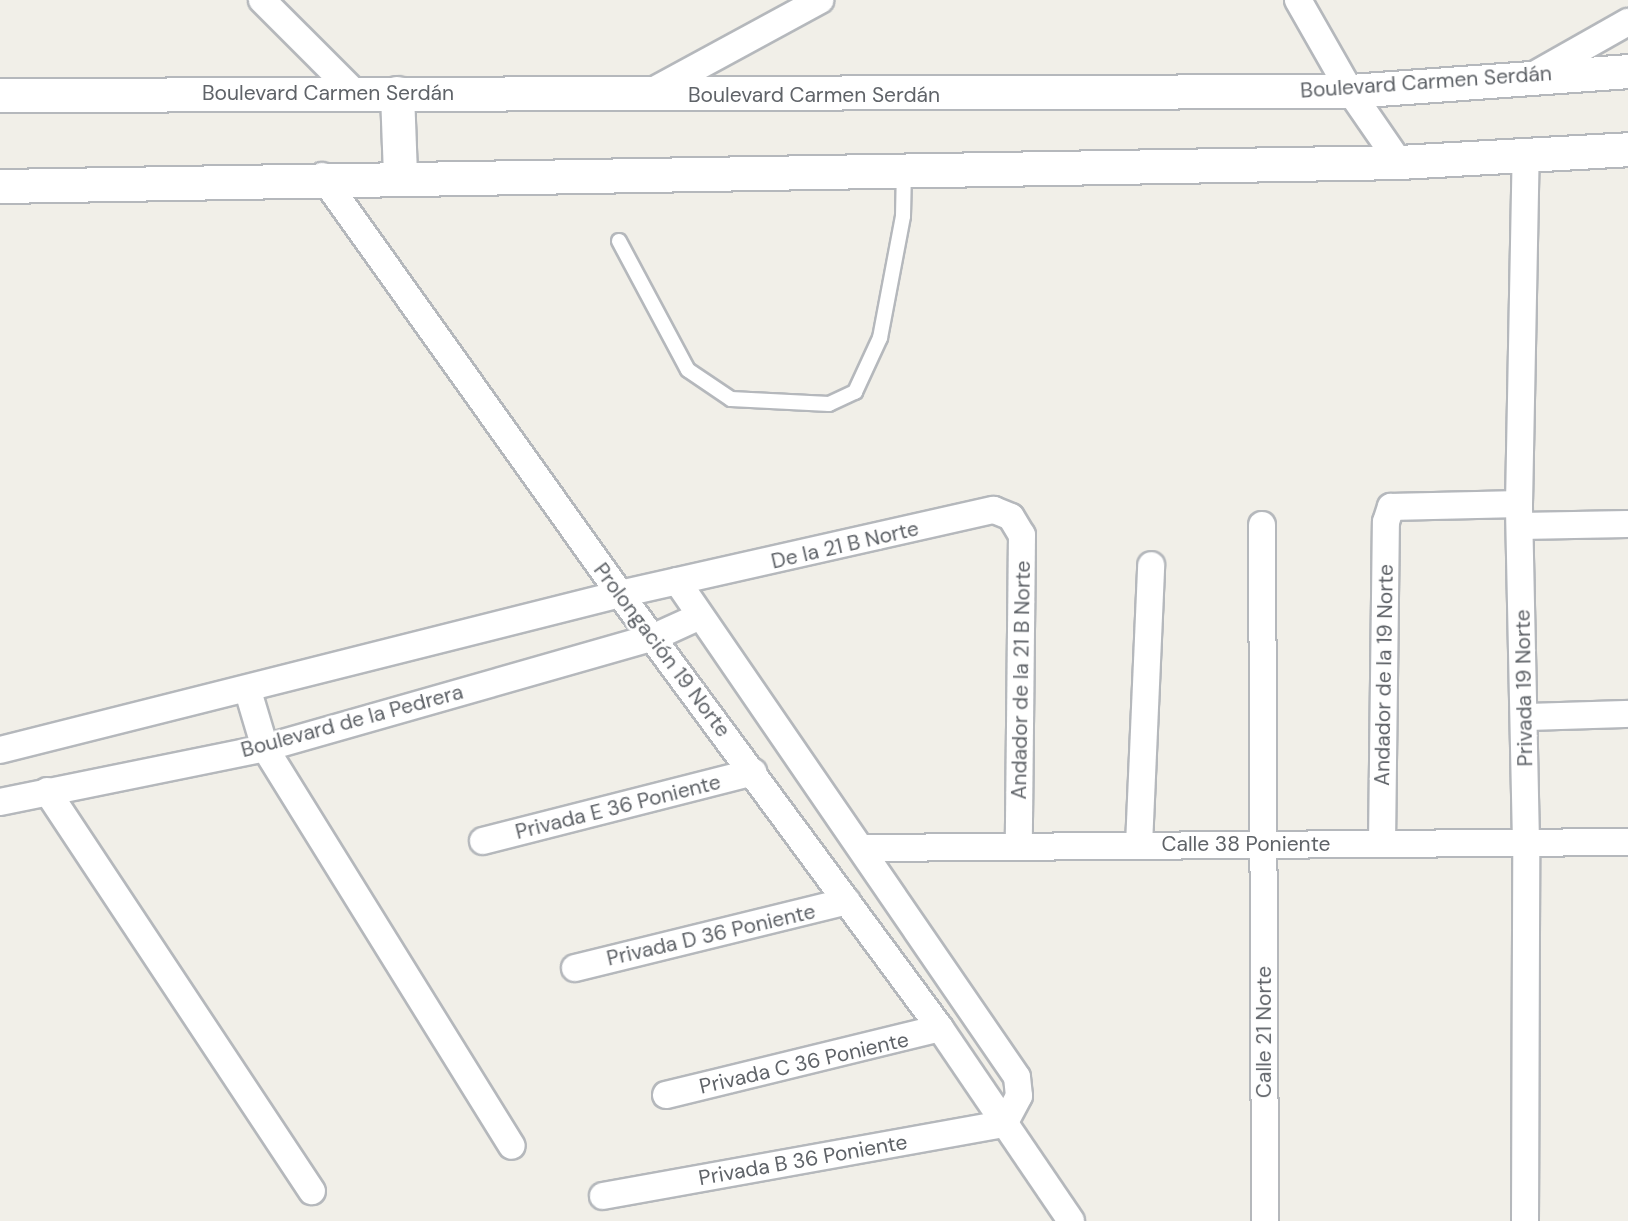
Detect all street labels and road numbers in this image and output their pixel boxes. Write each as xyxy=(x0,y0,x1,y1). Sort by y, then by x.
street label: Boulevard Carmen Serdán xyxy=(1299,61,1553,103)
street label: Boulevard Carmen Serdán xyxy=(202,80,454,106)
street label: Boulevard Carmen Serdán xyxy=(688,82,940,108)
street label: De la 21 B Norte xyxy=(769,516,921,574)
street label: Prolongación 19 Norte xyxy=(588,558,736,742)
street label: Andador de la 21 B Norte xyxy=(1006,560,1036,800)
street label: Andador de la 19 Norte xyxy=(1369,564,1399,786)
street label: Privada 19 Norte xyxy=(1510,609,1538,767)
street label: Boulevard de la Pedrera xyxy=(238,679,466,763)
street label: Privada E 36 Poniente xyxy=(513,769,723,845)
street label: Calle 38 Poniente xyxy=(1161,831,1331,857)
street label: Privada D 36 Poniente xyxy=(604,899,818,971)
street label: Calle 21 Norte xyxy=(1251,966,1277,1098)
street label: Privada C 36 Poniente xyxy=(697,1027,911,1099)
street label: Privada B 36 Poniente xyxy=(697,1129,909,1191)

